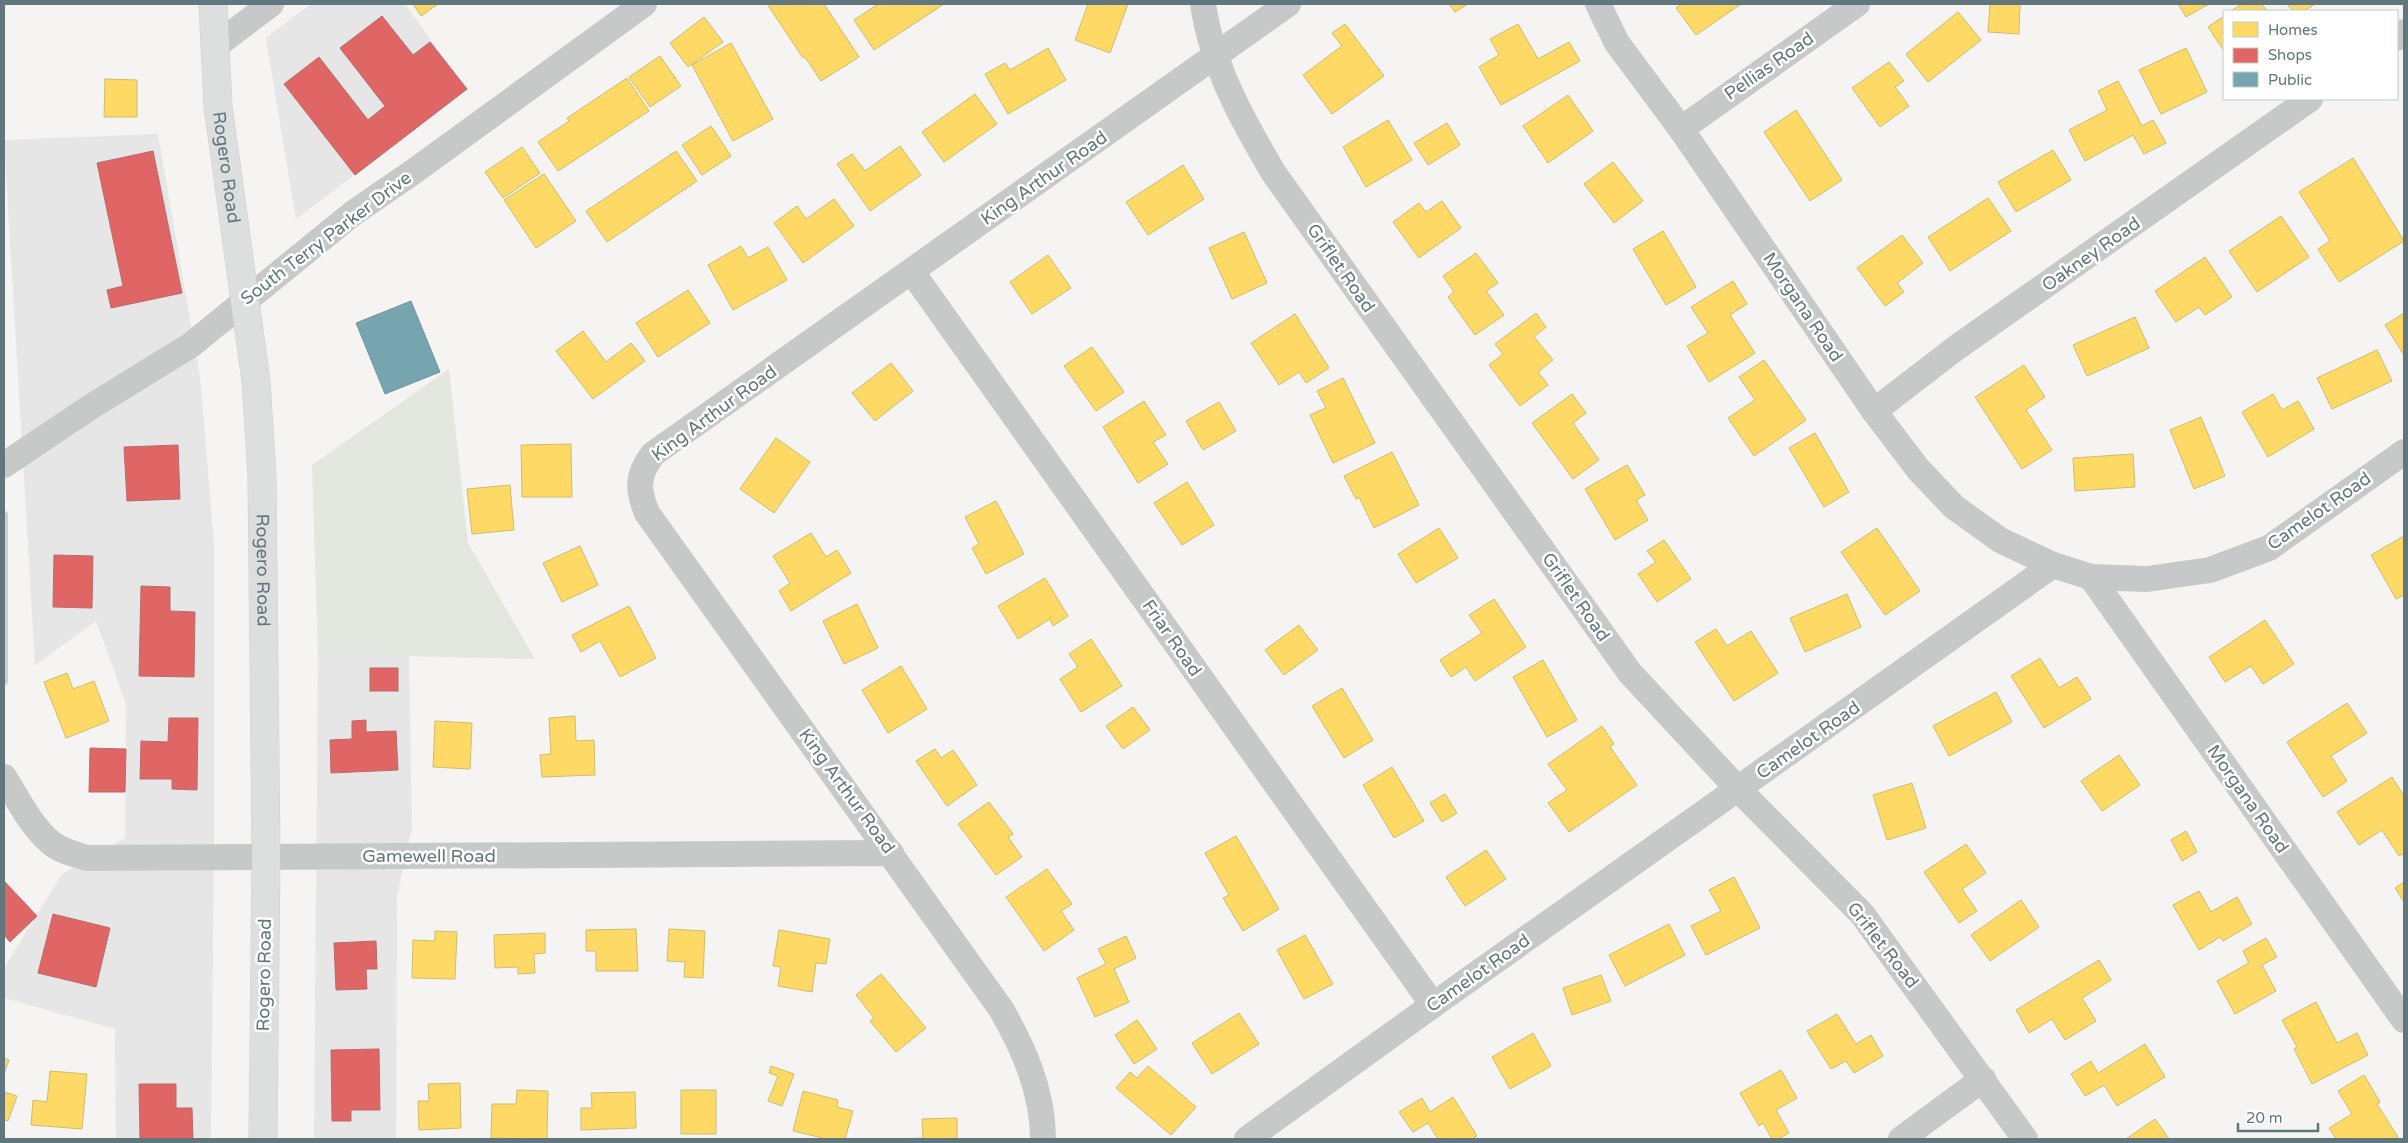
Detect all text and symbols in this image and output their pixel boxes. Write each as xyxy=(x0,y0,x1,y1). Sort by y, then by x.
legend xyxy=(2223,10,2398,100)
text: Homes xyxy=(2268,21,2318,39)
street label: Pellias Road xyxy=(1720,27,1818,105)
text: Shops xyxy=(2268,46,2312,64)
text: Public xyxy=(2268,71,2312,89)
street label: Rogero Road xyxy=(208,110,245,225)
street label: King Arthur Road xyxy=(977,126,1111,230)
street label: South Terry Parker Drive xyxy=(236,167,416,309)
street label: Oakney Road xyxy=(2038,212,2144,296)
street label: Griflet Road xyxy=(1302,219,1380,317)
street label: Morgana Road xyxy=(1758,248,1848,366)
street label: King Arthur Road xyxy=(647,360,781,466)
street label: Camelot Road xyxy=(2263,467,2375,555)
street label: Rogero Road xyxy=(251,514,275,627)
street label: Griflet Road xyxy=(1537,548,1615,646)
street label: Friar Road xyxy=(1138,595,1206,681)
street label: Camelot Road xyxy=(1752,696,1864,784)
street label: King Arthur Road xyxy=(794,724,900,858)
street label: Morgana Road xyxy=(2203,741,2293,857)
street label: Gamewell Road xyxy=(362,845,496,867)
street label: Griflet Road xyxy=(1842,897,1924,993)
street label: Rogero Road xyxy=(252,918,276,1032)
street label: Camelot Road xyxy=(1422,929,1534,1017)
scale bar xyxy=(2238,1100,2318,1132)
text: 20 m xyxy=(2246,1109,2283,1127)

